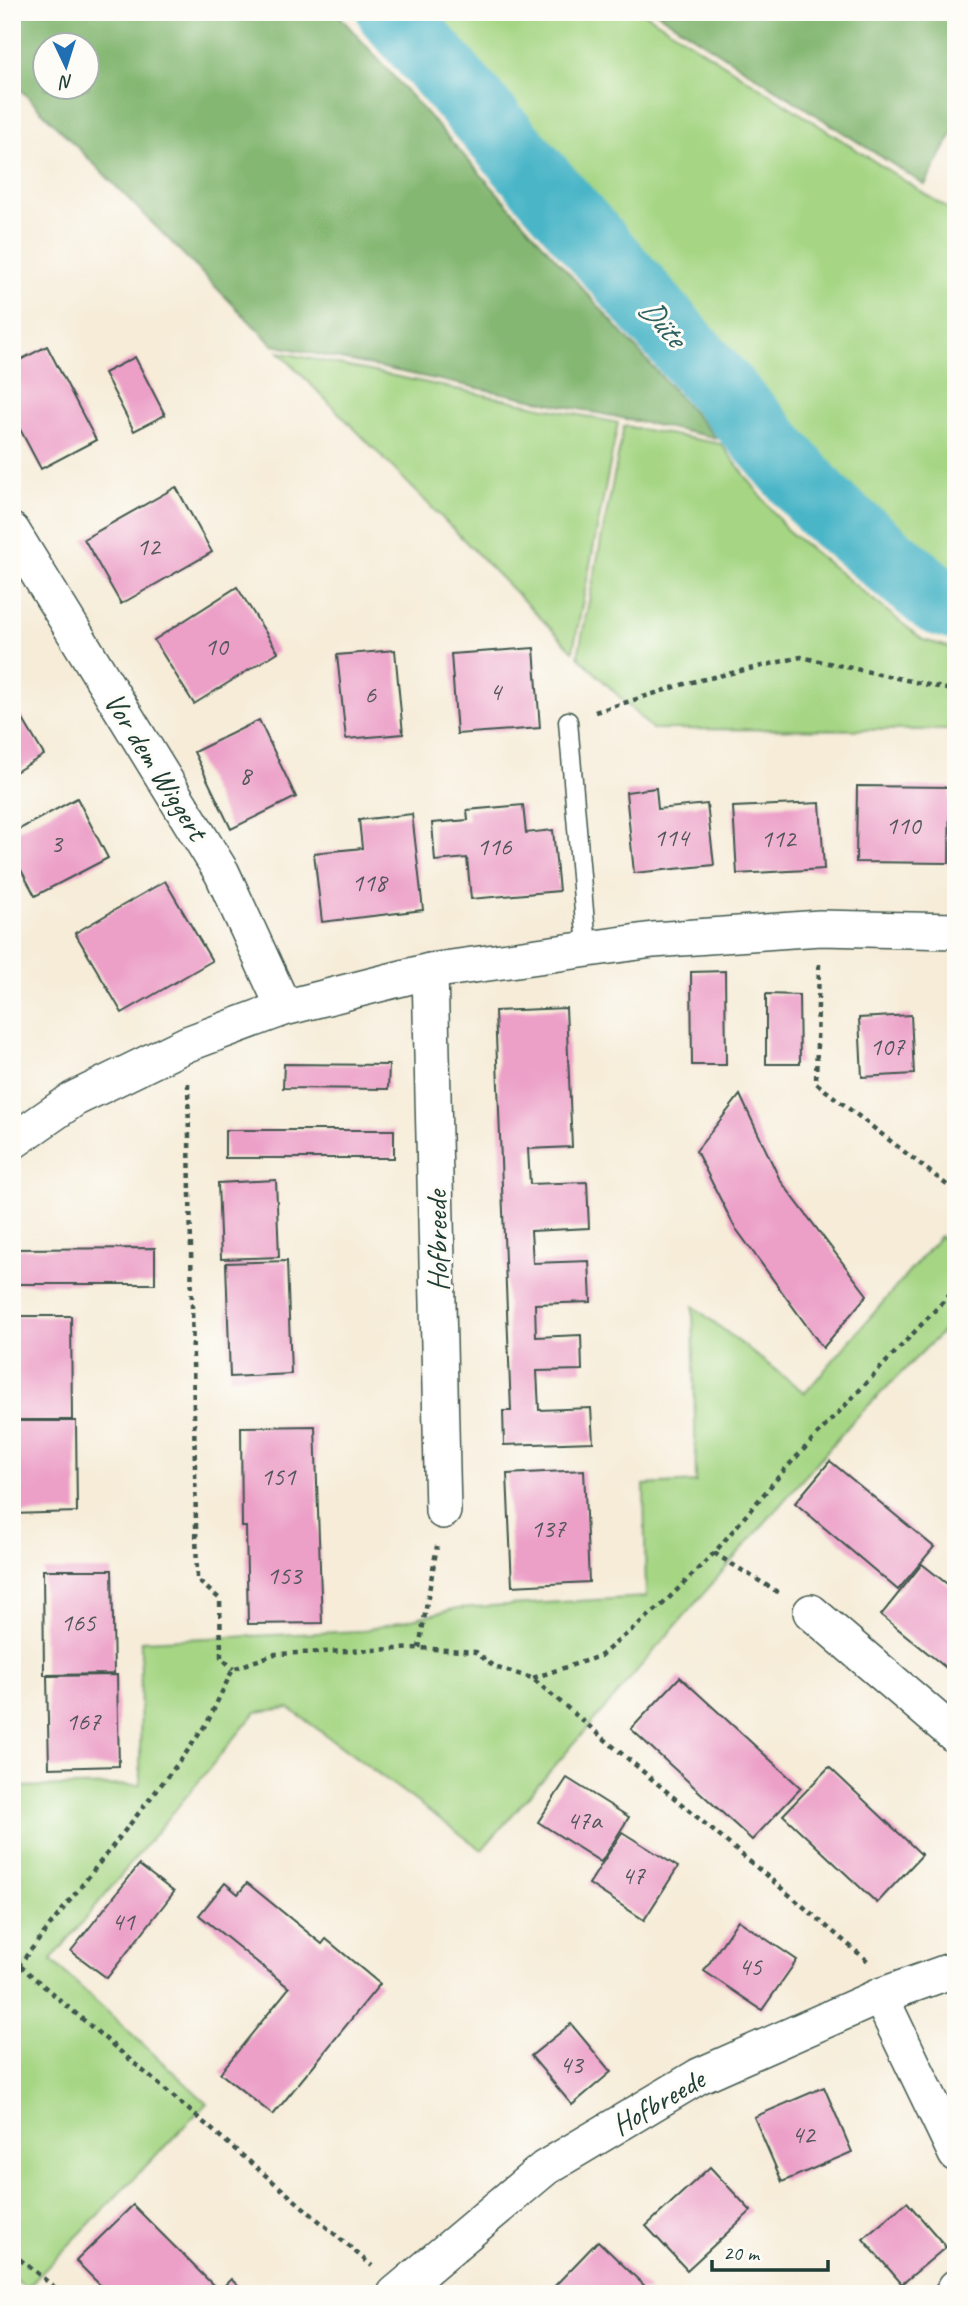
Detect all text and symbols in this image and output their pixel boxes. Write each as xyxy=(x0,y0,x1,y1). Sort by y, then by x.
north arrow xyxy=(32,32,102,102)
text: N xyxy=(57,70,74,95)
water label: Düte xyxy=(630,290,698,359)
house number: 12 xyxy=(136,530,162,563)
house number: 10 xyxy=(204,630,230,663)
house number: 4 xyxy=(489,675,503,708)
house number: 6 xyxy=(364,678,377,711)
street label: Vor dem Wiggert xyxy=(96,685,218,849)
house number: 8 xyxy=(239,759,253,792)
house number: 110 xyxy=(885,809,923,842)
house number: 114 xyxy=(653,821,691,854)
house number: 112 xyxy=(760,822,798,855)
house number: 3 xyxy=(50,827,64,860)
house number: 116 xyxy=(476,830,513,863)
house number: 118 xyxy=(351,866,389,899)
house number: 107 xyxy=(869,1030,906,1063)
street label: Hofbreede xyxy=(417,1188,457,1292)
house number: 151 xyxy=(260,1460,297,1493)
house number: 137 xyxy=(530,1512,567,1545)
house number: 153 xyxy=(266,1559,304,1592)
house number: 165 xyxy=(60,1606,97,1639)
house number: 167 xyxy=(65,1705,102,1738)
house number: 47a xyxy=(567,1804,603,1837)
house number: 47 xyxy=(621,1859,646,1892)
house number: 41 xyxy=(111,1905,136,1938)
house number: 45 xyxy=(738,1950,763,1983)
house number: 43 xyxy=(559,2048,585,2081)
street label: Hofbreede xyxy=(605,2059,713,2144)
house number: 42 xyxy=(791,2118,817,2151)
scale bar xyxy=(712,2229,828,2273)
text: 20 m xyxy=(723,2240,761,2266)

